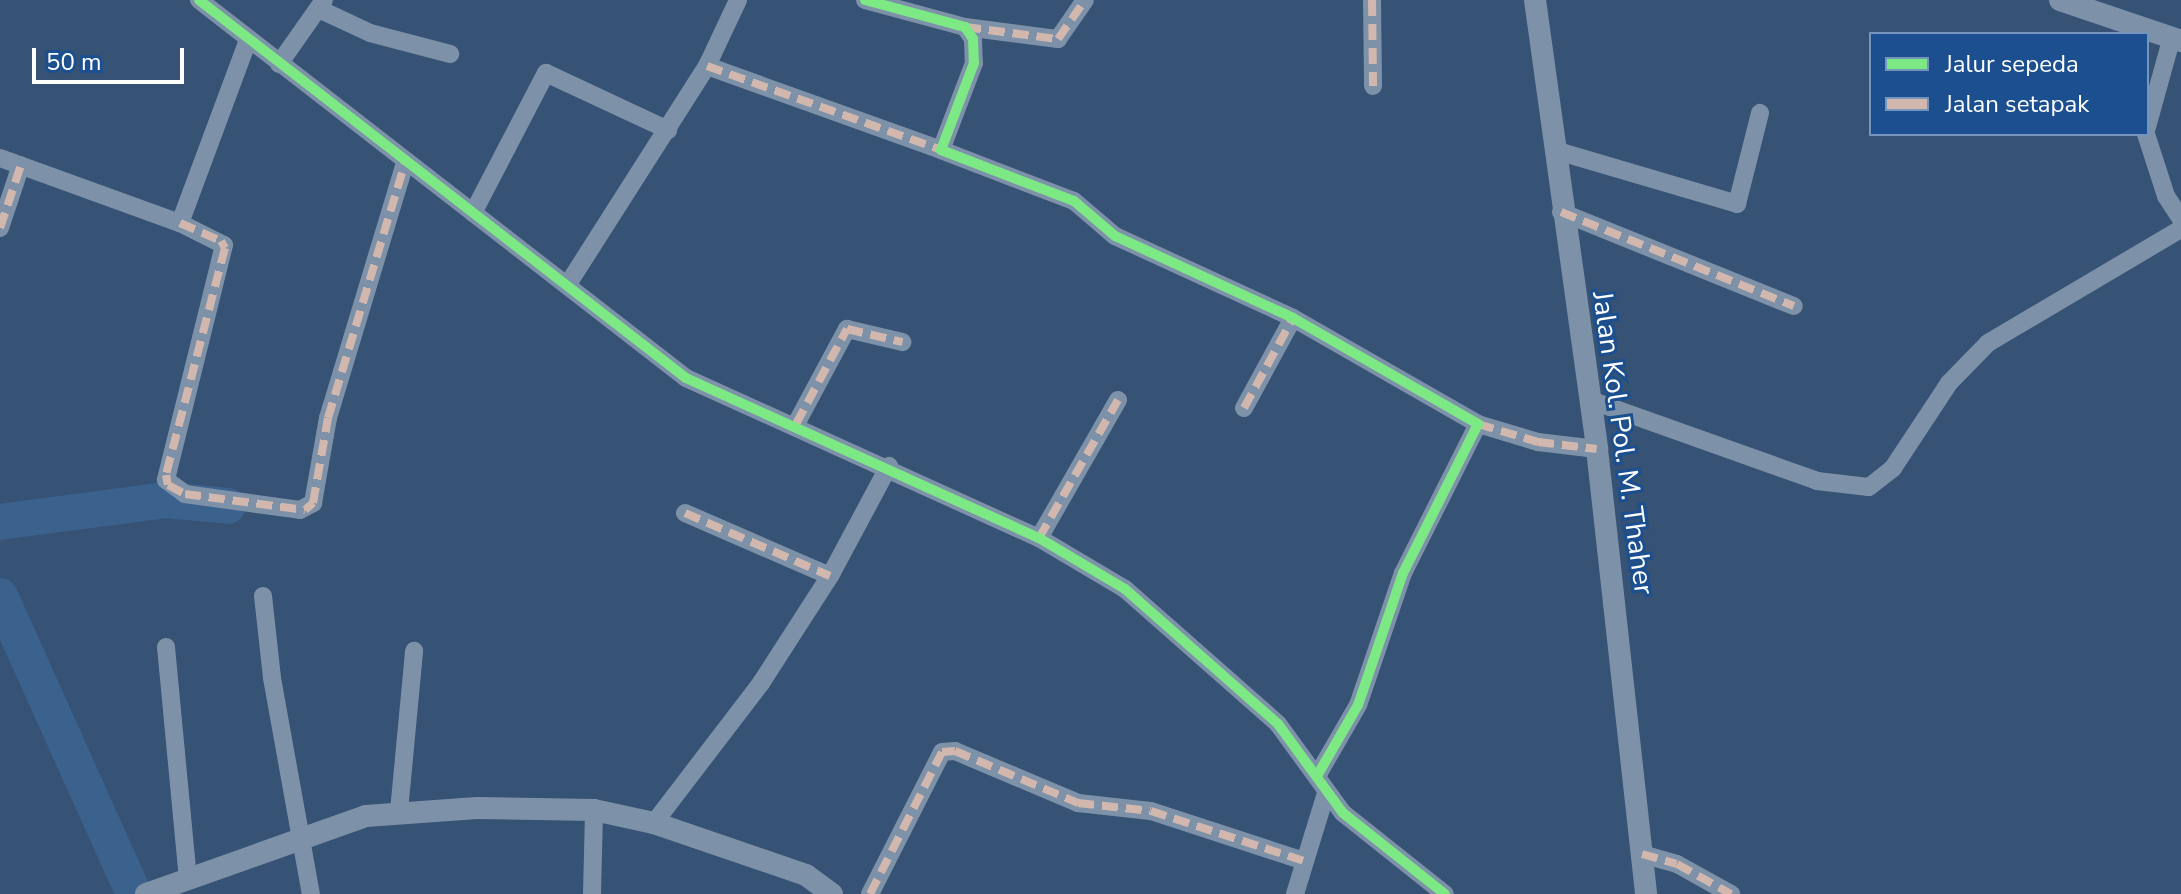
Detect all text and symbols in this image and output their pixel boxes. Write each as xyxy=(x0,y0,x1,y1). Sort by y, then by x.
scale bar xyxy=(36,32,188,82)
legend xyxy=(1869,32,2149,136)
text: 50 m xyxy=(46,46,102,78)
text: Jalur sepeda xyxy=(1945,48,2079,80)
text: Jalan setapak xyxy=(1945,88,2089,120)
street label: Jalan Kol. Pol. M. Thaher xyxy=(1585,289,1661,597)

